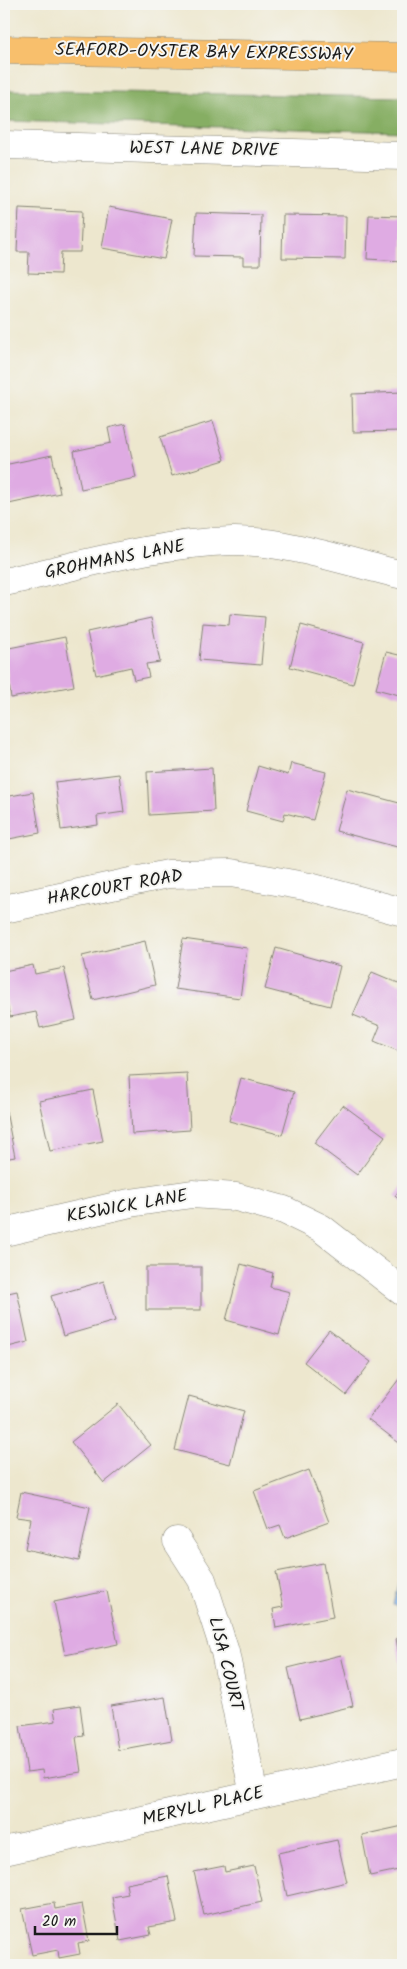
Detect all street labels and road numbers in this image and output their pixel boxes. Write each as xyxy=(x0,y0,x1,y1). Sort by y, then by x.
street label: SEAFORD-OYSTER BAY EXPRESSWAY xyxy=(55,36,354,70)
street label: WEST LANE DRIVE xyxy=(129,134,279,166)
street label: GROHMANS LANE xyxy=(42,532,188,588)
street label: HARCOURT ROAD xyxy=(45,862,186,914)
street label: KESWICK LANE xyxy=(64,1182,190,1232)
street label: LISA COURT xyxy=(199,1614,251,1715)
street label: MERYLL PLACE xyxy=(139,1779,267,1835)

